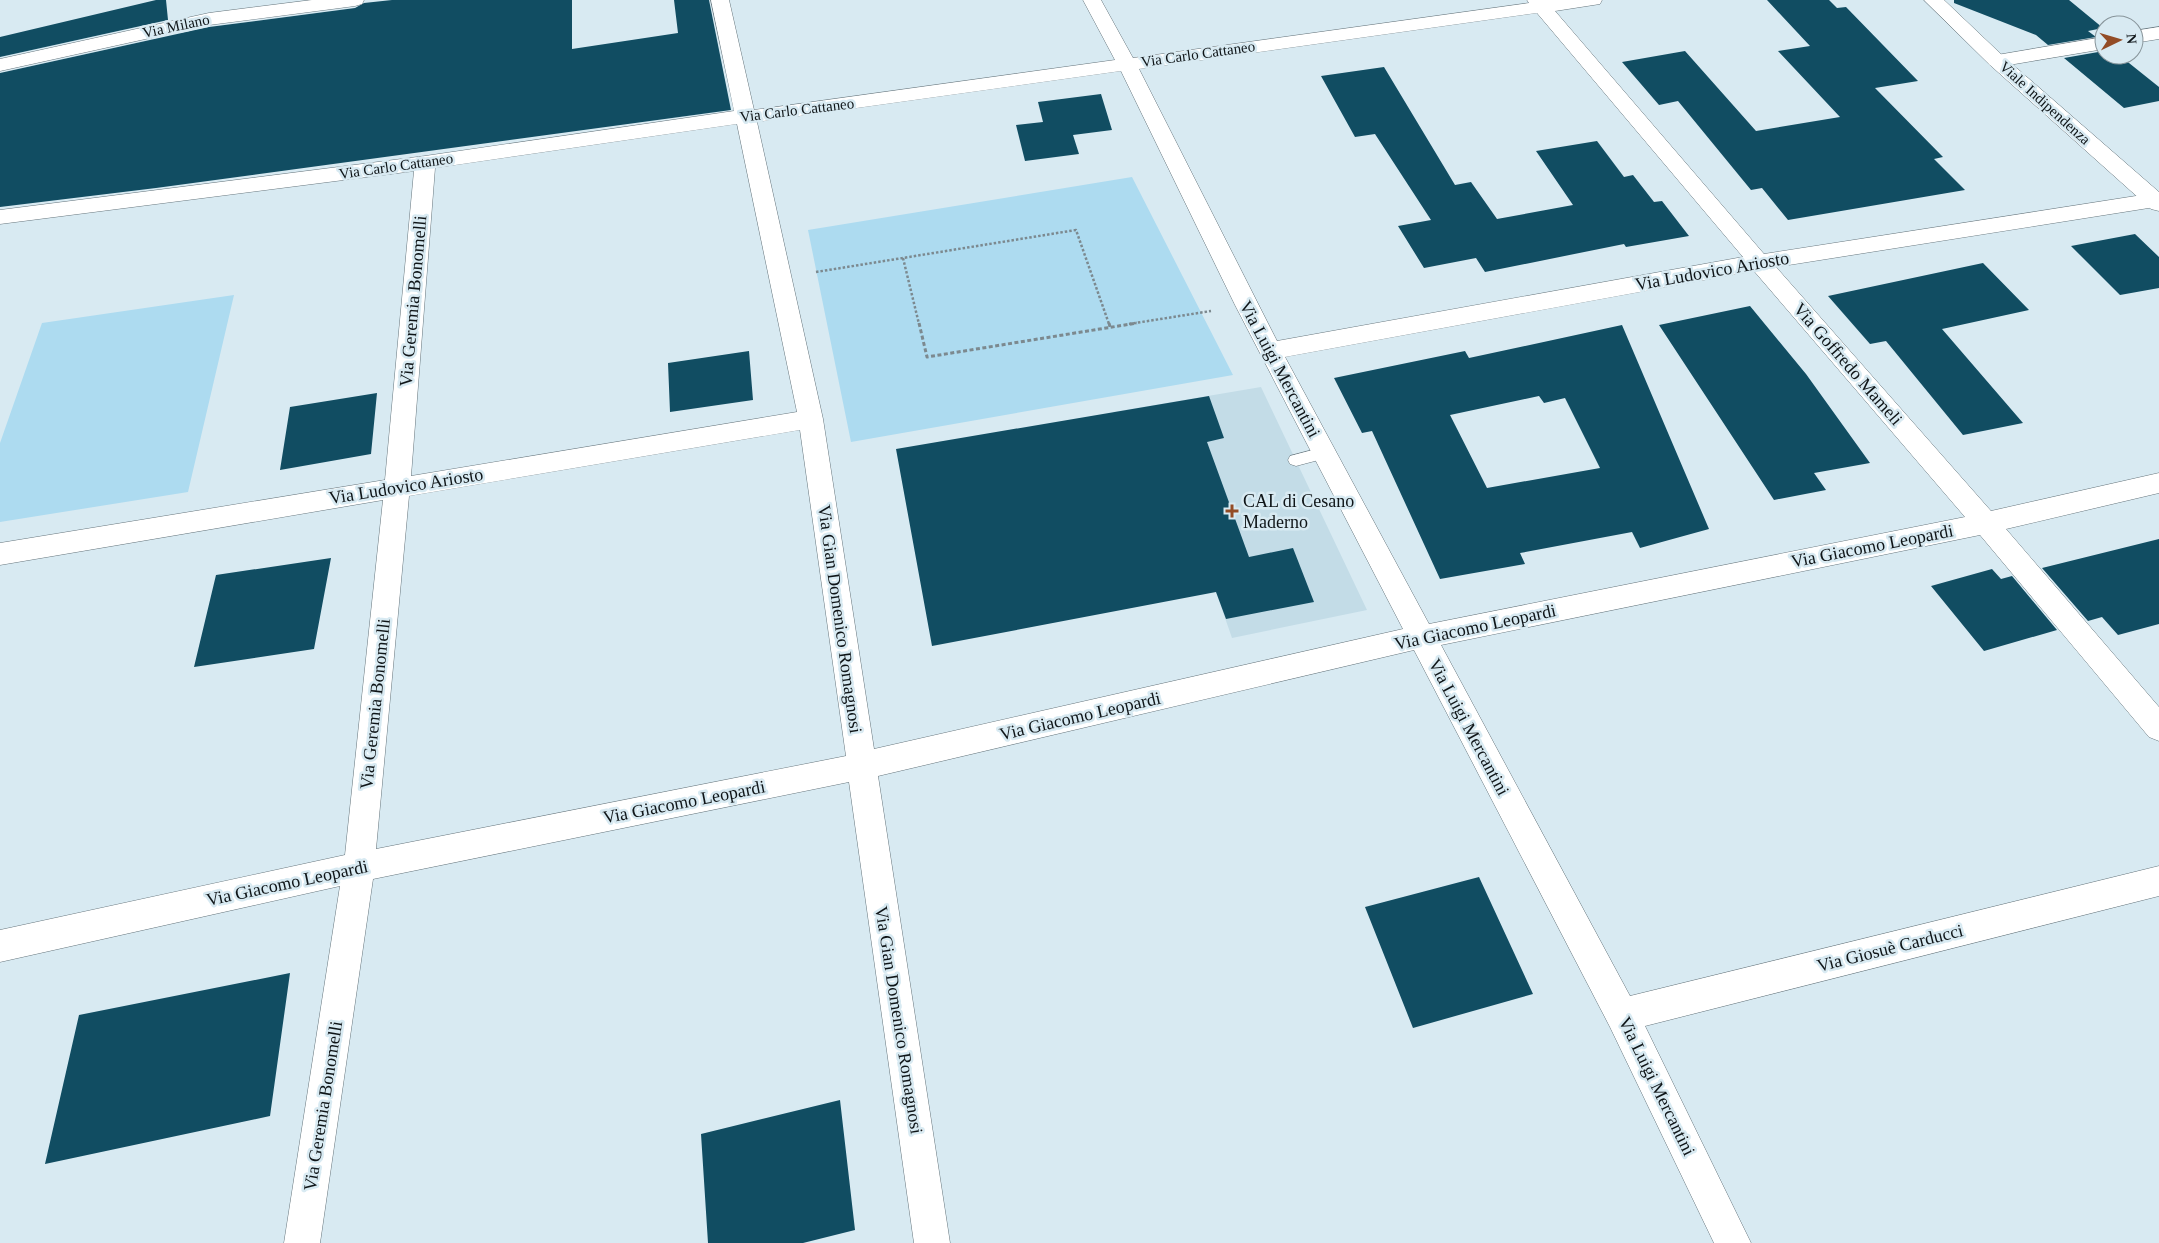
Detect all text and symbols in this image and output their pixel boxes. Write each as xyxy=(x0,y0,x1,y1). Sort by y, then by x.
street label: Via Milano xyxy=(141,11,211,41)
north arrow xyxy=(2094,15,2144,65)
text: N xyxy=(2124,33,2139,45)
street label: Via Carlo Cattaneo xyxy=(1140,38,1256,70)
street label: Viale Indipendenza xyxy=(1996,58,2094,148)
street label: Via Carlo Cattaneo xyxy=(739,95,855,125)
street label: Via Carlo Cattaneo xyxy=(338,150,454,182)
street label: Via Geremia Bonomelli xyxy=(396,215,430,387)
street label: Via Ludovico Ariosto xyxy=(1633,248,1791,294)
street label: Via Luigi Mercantini xyxy=(1236,297,1324,441)
street label: Via Goffredo Mameli xyxy=(1789,299,1907,429)
street label: Via Ludovico Ariosto xyxy=(327,464,485,508)
place label: CAL di Cesano Maderno xyxy=(1243,491,1354,532)
street label: Via Gian Domenico Romagnosi xyxy=(814,504,866,734)
marker: CAL di Cesano Maderno xyxy=(1225,504,1239,518)
street label: Via Giacomo Leopardi xyxy=(1789,520,1955,572)
street label: Via Giacomo Leopardi xyxy=(1392,600,1558,654)
street label: Via Geremia Bonomelli xyxy=(356,617,394,791)
street label: Via Luigi Mercantini xyxy=(1425,655,1513,799)
street label: Via Giacomo Leopardi xyxy=(997,688,1163,744)
street label: Via Giacomo Leopardi xyxy=(601,776,767,828)
street label: Via Giacomo Leopardi xyxy=(204,856,370,910)
street label: Via Gian Domenico Romagnosi xyxy=(871,905,927,1135)
street label: Via Giosuè Carducci xyxy=(1815,920,1965,976)
street label: Via Luigi Mercantini xyxy=(1615,1013,1699,1159)
street label: Via Geremia Bonomelli xyxy=(300,1020,346,1192)

